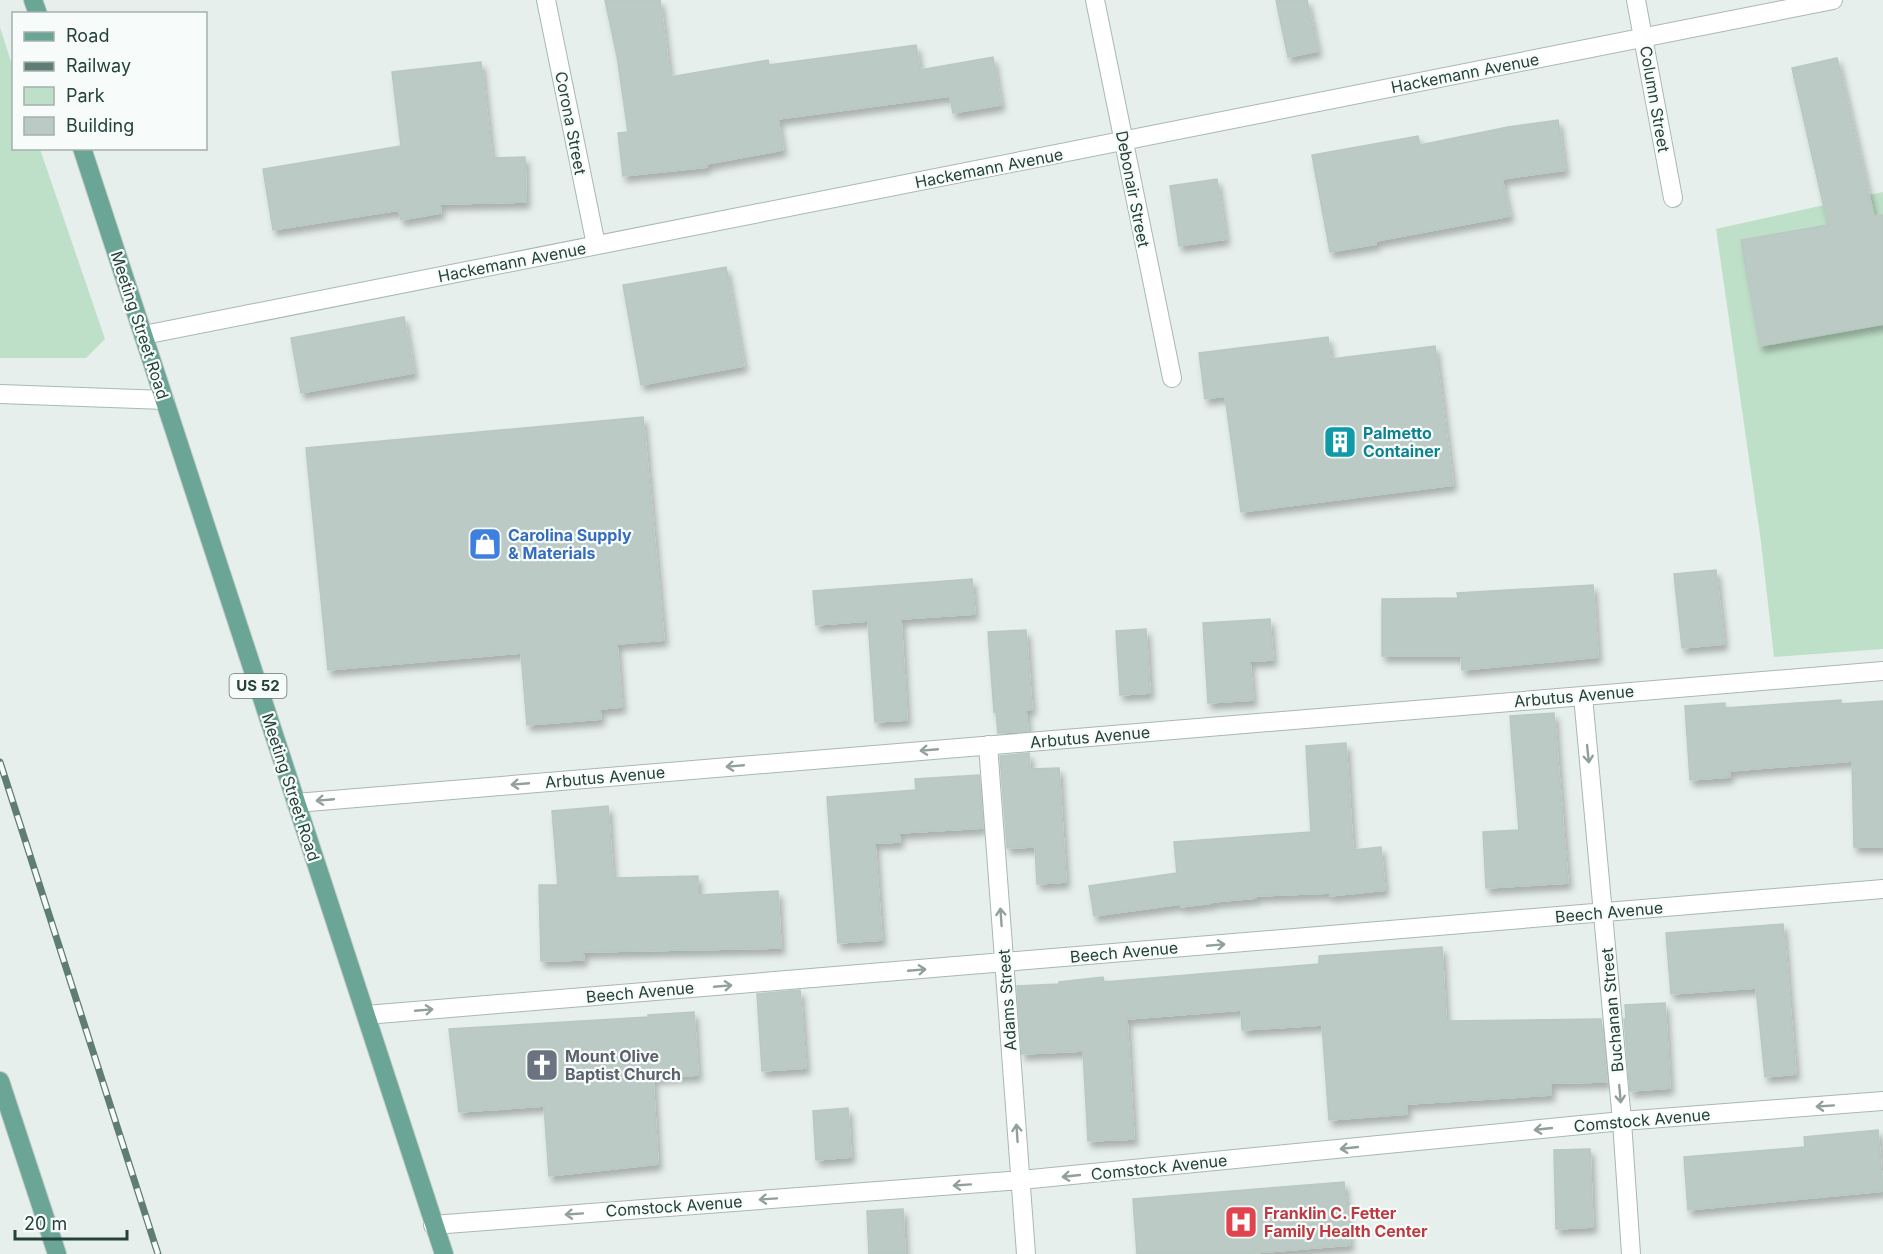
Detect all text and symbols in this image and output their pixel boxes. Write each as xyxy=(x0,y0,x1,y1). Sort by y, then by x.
legend xyxy=(12,12,207,150)
text: Road xyxy=(66,25,109,46)
street label: Column Street xyxy=(1636,44,1674,154)
street label: Hackemann Avenue xyxy=(1389,49,1541,97)
text: Railway xyxy=(66,55,131,76)
street label: Corona Street xyxy=(551,70,591,176)
text: Park xyxy=(66,85,105,106)
text: Building xyxy=(66,115,134,136)
street label: Debonair Street xyxy=(1112,129,1154,249)
street label: Hackemann Avenue xyxy=(913,144,1065,192)
street label: Hackemann Avenue xyxy=(436,238,588,286)
street label: Meeting Street Road xyxy=(107,249,173,401)
place label: Palmetto Container xyxy=(1363,423,1441,461)
building icon: Palmetto Container xyxy=(1322,424,1358,460)
place label: Carolina Supply & Materials xyxy=(508,525,632,563)
shop icon: Carolina Supply & Materials xyxy=(467,526,503,562)
road number: US 52 xyxy=(230,674,286,698)
street label: Arbutus Avenue xyxy=(1513,681,1635,711)
street label: Meeting Street Road xyxy=(258,711,324,863)
street label: Arbutus Avenue xyxy=(1029,722,1151,752)
one-way arrow xyxy=(1583,743,1594,763)
one-way arrow xyxy=(920,745,940,756)
one-way arrow xyxy=(725,761,745,772)
street label: Arbutus Avenue xyxy=(544,762,666,792)
one-way arrow xyxy=(510,779,530,790)
one-way arrow xyxy=(316,795,336,806)
street label: Beech Avenue xyxy=(1554,897,1664,927)
one-way arrow xyxy=(995,908,1006,928)
street label: Beech Avenue xyxy=(1069,937,1179,967)
one-way arrow xyxy=(1206,939,1226,950)
street label: Buchanan Street xyxy=(1597,947,1627,1073)
street label: Adams Street xyxy=(993,948,1021,1052)
one-way arrow xyxy=(907,964,927,975)
street label: Beech Avenue xyxy=(585,977,695,1007)
one-way arrow xyxy=(712,980,732,991)
one-way arrow xyxy=(414,1005,433,1016)
place label: Mount Olive Baptist Church xyxy=(565,1046,681,1084)
church icon: Mount Olive Baptist Church xyxy=(524,1047,560,1083)
one-way arrow xyxy=(1615,1084,1626,1104)
one-way arrow xyxy=(1815,1100,1835,1111)
street label: Comstock Avenue xyxy=(1573,1104,1711,1136)
one-way arrow xyxy=(1011,1123,1022,1143)
one-way arrow xyxy=(1533,1124,1553,1135)
one-way arrow xyxy=(1339,1143,1359,1154)
street label: Comstock Avenue xyxy=(1090,1150,1228,1184)
one-way arrow xyxy=(1062,1171,1082,1182)
one-way arrow xyxy=(953,1179,973,1190)
street label: Comstock Avenue xyxy=(605,1191,743,1221)
one-way arrow xyxy=(758,1194,778,1205)
scale bar xyxy=(15,1203,128,1241)
place label: Franklin C. Fetter Family Health Center xyxy=(1264,1203,1428,1241)
hospital icon: Franklin C. Fetter Family Health Center xyxy=(1223,1204,1259,1240)
one-way arrow xyxy=(564,1209,584,1220)
text: 20 m xyxy=(24,1213,67,1234)

